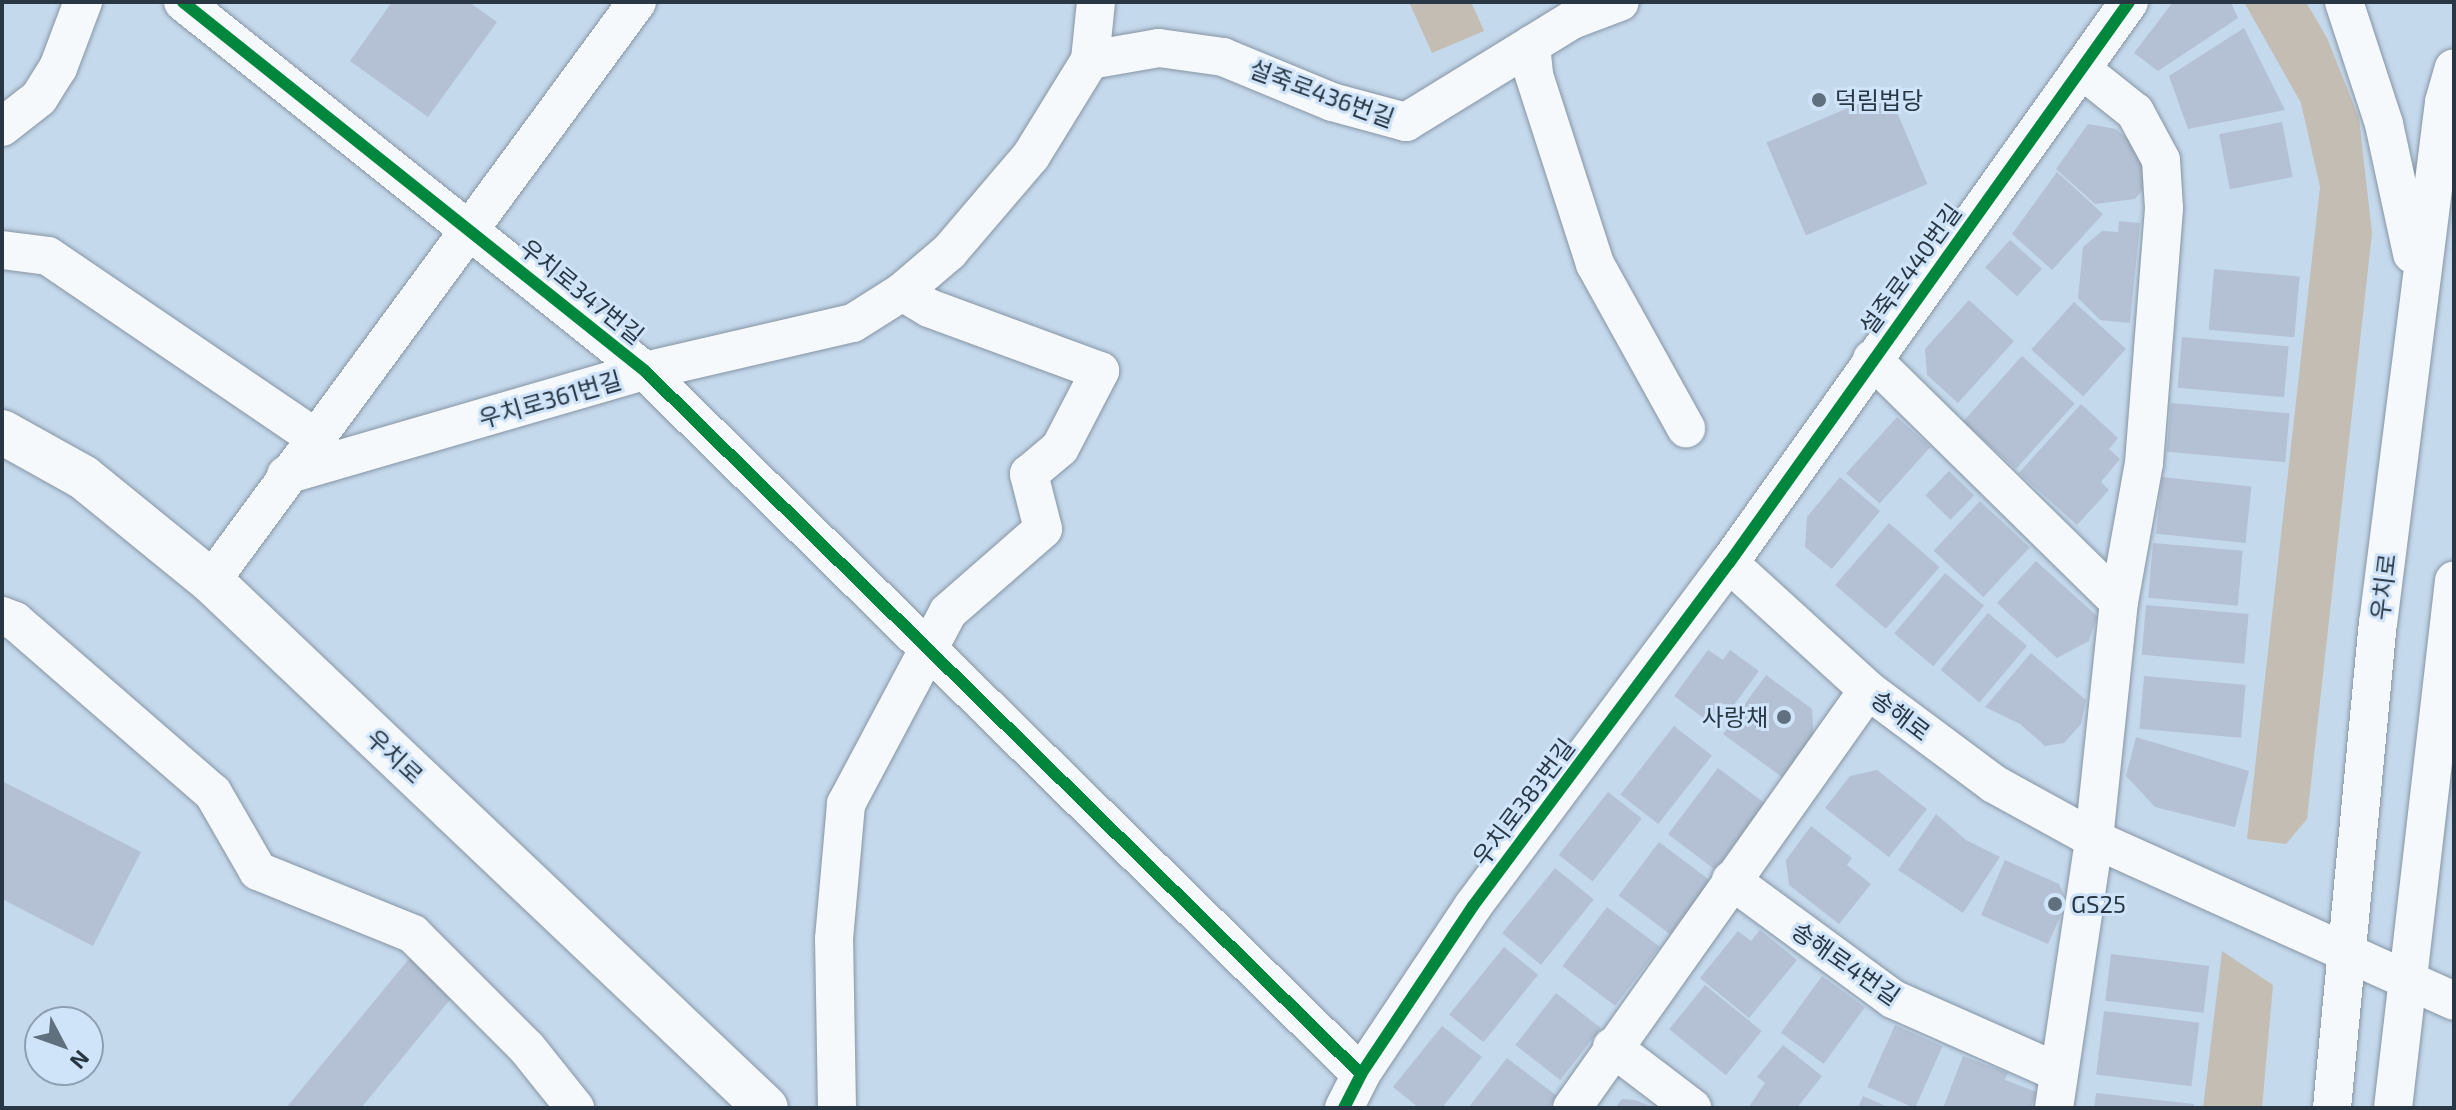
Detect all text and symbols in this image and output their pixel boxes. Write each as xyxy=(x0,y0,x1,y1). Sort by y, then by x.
street label: 설죽로436번길 xyxy=(1246,53,1398,133)
place label: 덕림법당 xyxy=(1835,86,1923,114)
marker: 덕림법당 xyxy=(1810,91,1828,109)
street label: 설죽로440번길 xyxy=(1853,198,1967,340)
street label: 우치로347번길 xyxy=(514,232,650,350)
street label: 우치로361번길 xyxy=(475,365,625,433)
street label: 우치로 xyxy=(2365,552,2401,622)
street label: 송해로 xyxy=(1866,684,1936,746)
place label: 사랑채 xyxy=(1702,703,1768,731)
marker: 사랑채 xyxy=(1775,708,1793,726)
street label: 우치로 xyxy=(361,723,429,789)
street label: 우치로383번길 xyxy=(1466,733,1580,871)
place label: GS25 xyxy=(2071,890,2126,918)
marker: GS25 xyxy=(2046,895,2064,913)
street label: 송해로4번길 xyxy=(1786,915,1906,1011)
north arrow xyxy=(24,1006,104,1086)
text: N xyxy=(66,1046,96,1075)

